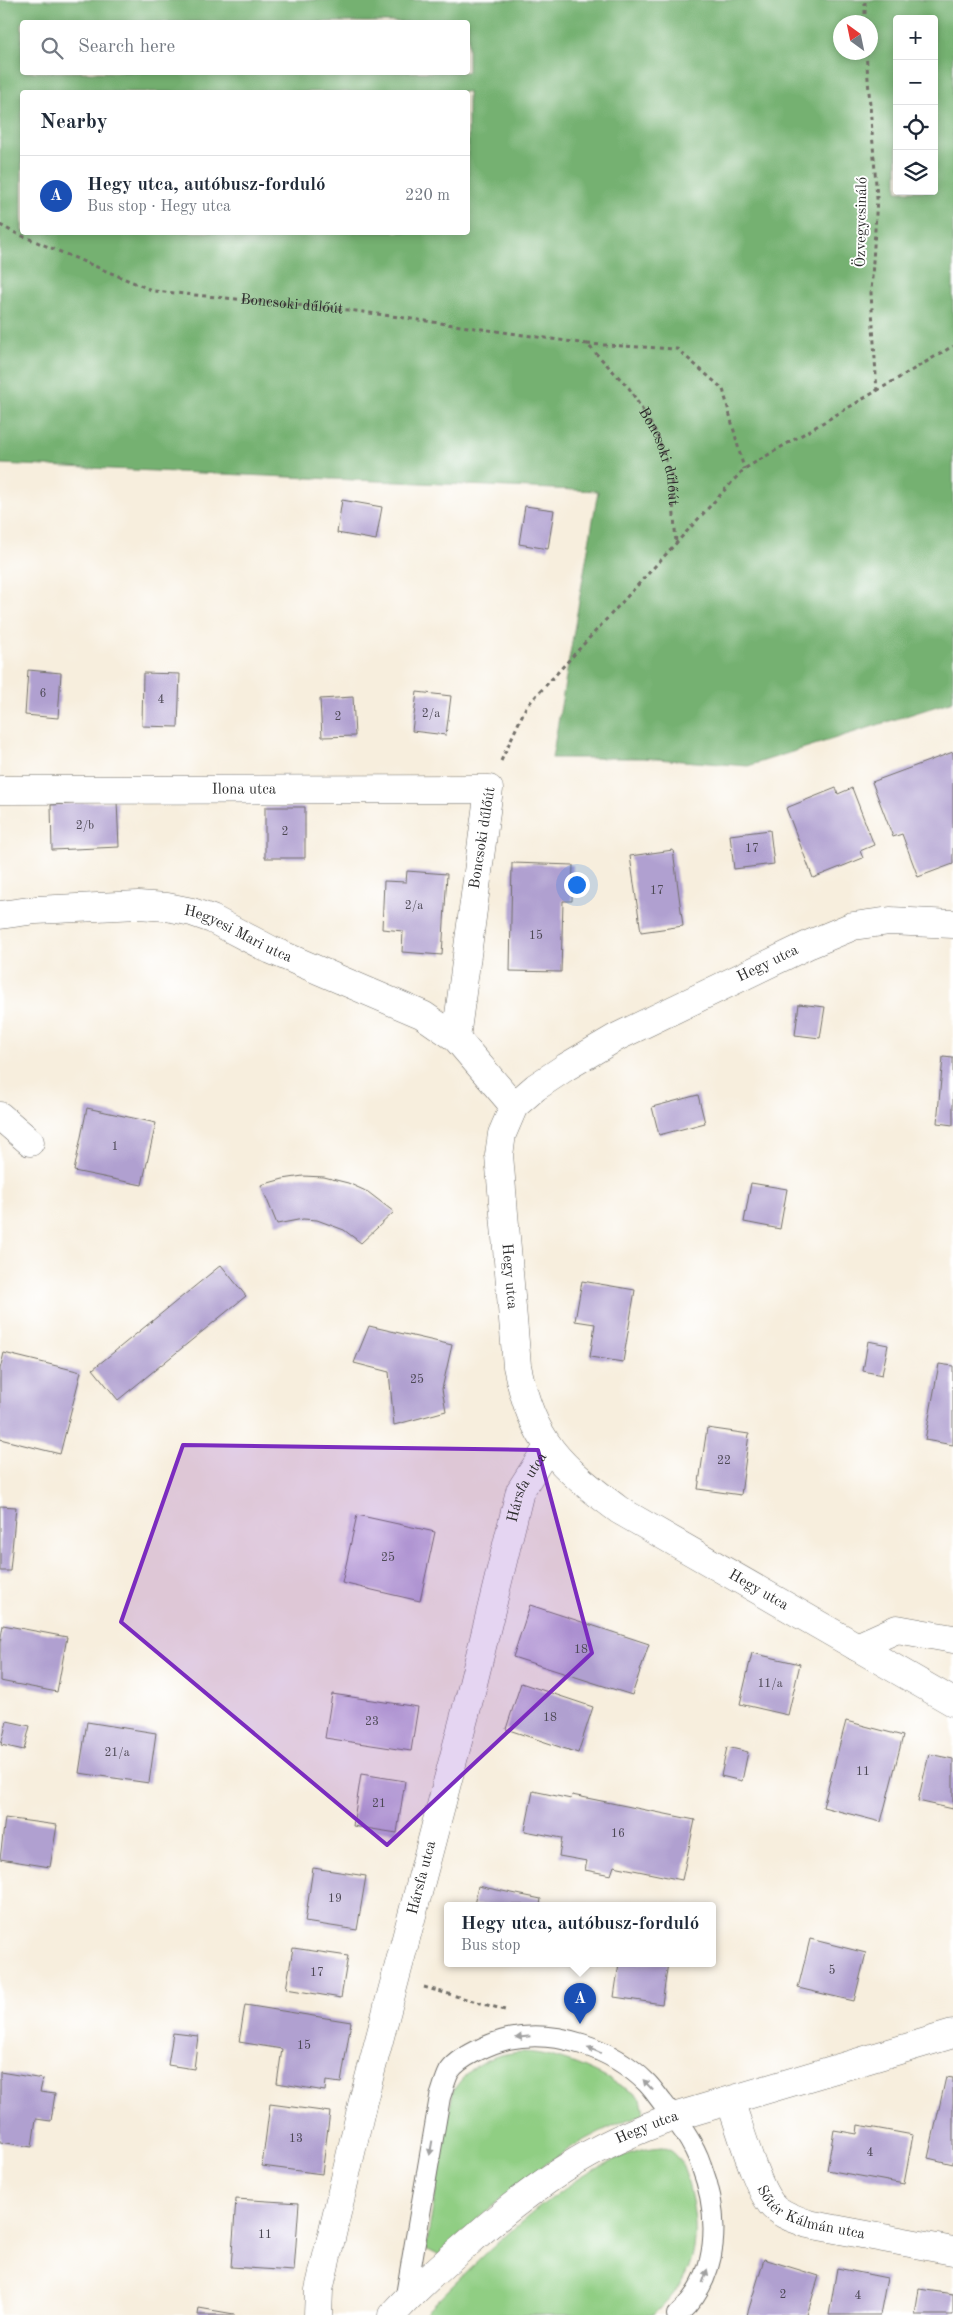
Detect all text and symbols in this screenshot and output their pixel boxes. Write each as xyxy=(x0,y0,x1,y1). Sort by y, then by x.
north arrow xyxy=(833,15,878,60)
map controls xyxy=(893,15,938,195)
button: + xyxy=(893,15,938,60)
search box xyxy=(20,20,470,75)
icon: search xyxy=(38,34,66,62)
text: Search here xyxy=(78,38,175,57)
button: − xyxy=(893,60,938,105)
button: locate xyxy=(893,105,938,150)
text: Nearby xyxy=(40,112,108,133)
button: layers xyxy=(893,150,938,195)
text: Hegy utca, autóbusz-forduló xyxy=(87,176,326,195)
street label: Özvegycsináló xyxy=(851,176,870,267)
text: A xyxy=(50,188,62,204)
text: 220 m xyxy=(405,188,450,204)
text: Bus stop · Hegy utca xyxy=(87,199,231,215)
street label: Boncsoki dűlőút xyxy=(240,292,344,317)
street label: Boncsoki dűlőút xyxy=(635,405,681,506)
house number: 6 xyxy=(40,688,47,700)
house number: 4 xyxy=(158,694,165,706)
house number: 2/a xyxy=(422,708,440,720)
house number: 2 xyxy=(335,711,341,723)
street label: Ilona utca xyxy=(212,782,277,797)
street label: Boncsoki dűlőút xyxy=(468,786,498,890)
house number: 2/b xyxy=(76,820,94,832)
house number: 2 xyxy=(282,826,288,838)
house number: 17 xyxy=(745,843,759,855)
your location xyxy=(564,872,590,898)
house number: 17 xyxy=(650,885,664,897)
house number: 2/a xyxy=(405,900,423,912)
street label: Hegyesi Mari utca xyxy=(183,903,295,966)
house number: 15 xyxy=(529,929,543,942)
street label: Hegy utca xyxy=(735,942,802,985)
house number: 1 xyxy=(112,1141,118,1153)
street label: Hegy utca xyxy=(499,1243,520,1311)
house number: 25 xyxy=(410,1373,424,1386)
street label: Hársfa utca xyxy=(505,1449,550,1524)
house number: 22 xyxy=(717,1455,731,1467)
house number: 25 xyxy=(381,1551,395,1564)
street label: Hegy utca xyxy=(726,1567,791,1613)
house number: 18 xyxy=(574,1644,588,1656)
house number: 11/a xyxy=(757,1678,783,1690)
house number: 18 xyxy=(543,1712,557,1724)
house number: 23 xyxy=(365,1716,379,1728)
house number: 21/a xyxy=(104,1747,130,1759)
house number: 11 xyxy=(856,1766,870,1778)
house number: 21 xyxy=(372,1798,386,1810)
house number: 16 xyxy=(611,1828,625,1840)
street label: Hársfa utca xyxy=(405,1839,439,1916)
house number: 19 xyxy=(328,1893,342,1905)
popup xyxy=(444,1902,716,1967)
text: Hegy utca, autóbusz-forduló xyxy=(461,1915,699,1934)
text: Bus stop xyxy=(461,1938,520,1954)
house number: 5 xyxy=(829,1964,836,1977)
house number: 17 xyxy=(310,1967,324,1979)
pin: A xyxy=(564,1983,596,2024)
one-way arrow xyxy=(515,2033,531,2041)
house number: 15 xyxy=(297,2039,311,2052)
one-way arrow xyxy=(587,2046,601,2054)
one-way arrow xyxy=(642,2080,654,2092)
street label: Hegy utca xyxy=(613,2108,681,2147)
house number: 13 xyxy=(289,2133,303,2145)
one-way arrow xyxy=(426,2140,434,2156)
house number: 4 xyxy=(867,2147,874,2159)
street label: Sőtér Kálmán utca xyxy=(754,2183,867,2242)
house number: 11 xyxy=(258,2229,272,2241)
one-way arrow xyxy=(701,2268,709,2283)
house number: 2 xyxy=(780,2289,786,2301)
house number: 4 xyxy=(855,2290,862,2302)

